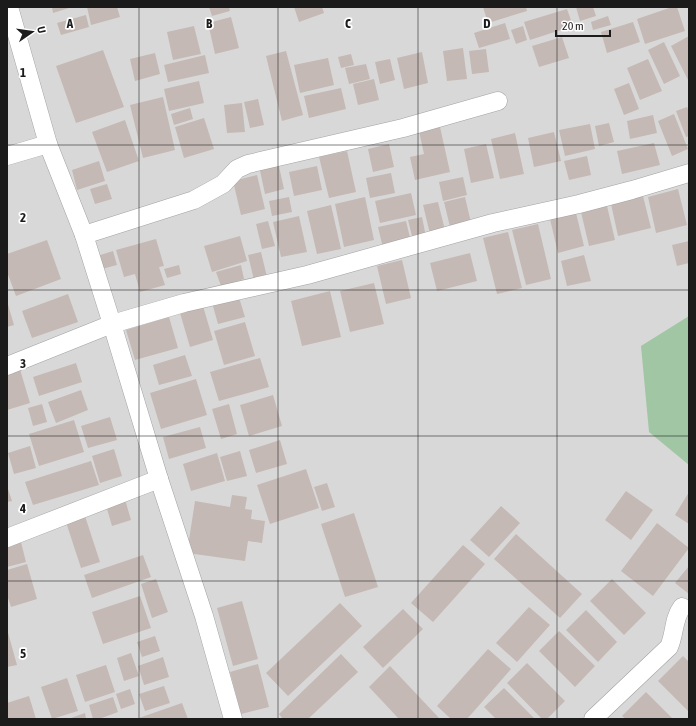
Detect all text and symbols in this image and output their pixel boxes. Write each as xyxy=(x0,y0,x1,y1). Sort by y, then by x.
north arrow xyxy=(12,12,52,52)
scale bar xyxy=(556,12,610,38)
text: A xyxy=(66,16,74,31)
text: B xyxy=(206,16,213,31)
text: C xyxy=(345,16,351,31)
text: D xyxy=(483,16,491,31)
text: 20 m xyxy=(562,19,584,33)
text: U xyxy=(35,25,48,34)
text: 1 xyxy=(20,65,26,80)
text: 2 xyxy=(20,210,26,225)
text: 3 xyxy=(20,356,26,371)
text: 4 xyxy=(19,501,26,516)
text: 5 xyxy=(20,646,26,661)

